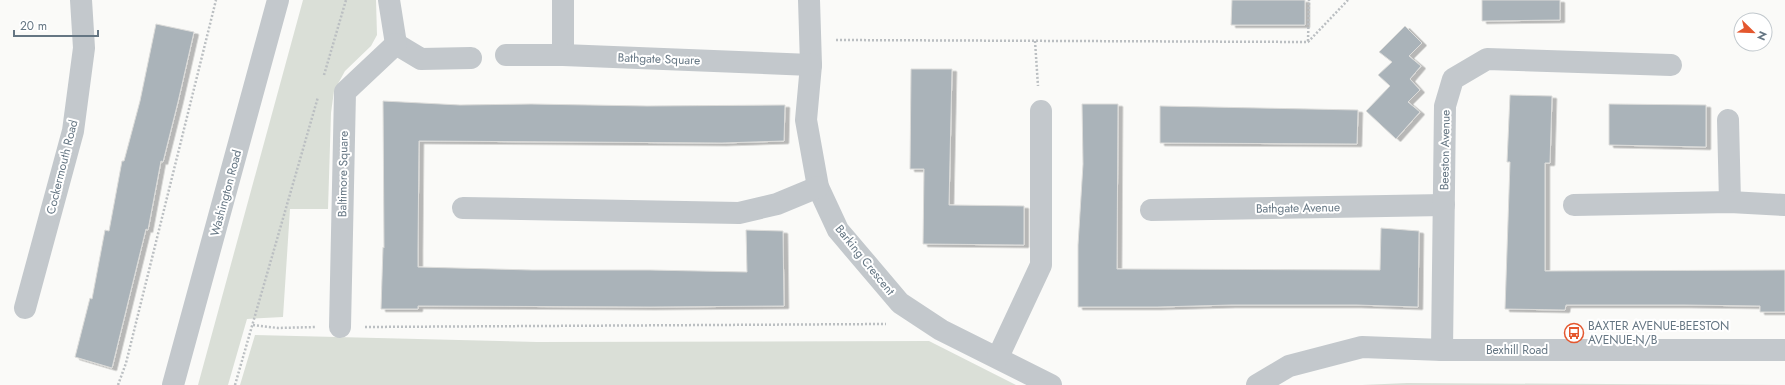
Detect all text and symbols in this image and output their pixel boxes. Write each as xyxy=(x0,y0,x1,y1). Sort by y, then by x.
scale bar xyxy=(14,12,98,38)
north arrow xyxy=(1733,12,1773,52)
text: 20 m xyxy=(20,17,47,35)
text: N xyxy=(1753,29,1771,43)
street label: Bathgate Square xyxy=(617,49,701,69)
street label: Beeston Avenue xyxy=(1435,110,1455,190)
street label: Cockermouth Road xyxy=(42,118,82,216)
street label: Baltimore Square xyxy=(333,131,353,217)
street label: Washington Road xyxy=(206,148,246,238)
street label: Bathgate Avenue xyxy=(1256,198,1340,218)
street label: Barking Crescent xyxy=(831,221,899,299)
place label: BAXTER AVENUE-BEESTON AVENUE-N/B xyxy=(1588,317,1729,349)
bus stop icon: BAXTER AVENUE-BEESTON AVENUE-N/B xyxy=(1563,322,1585,344)
street label: Bexhill Road xyxy=(1486,341,1548,359)

